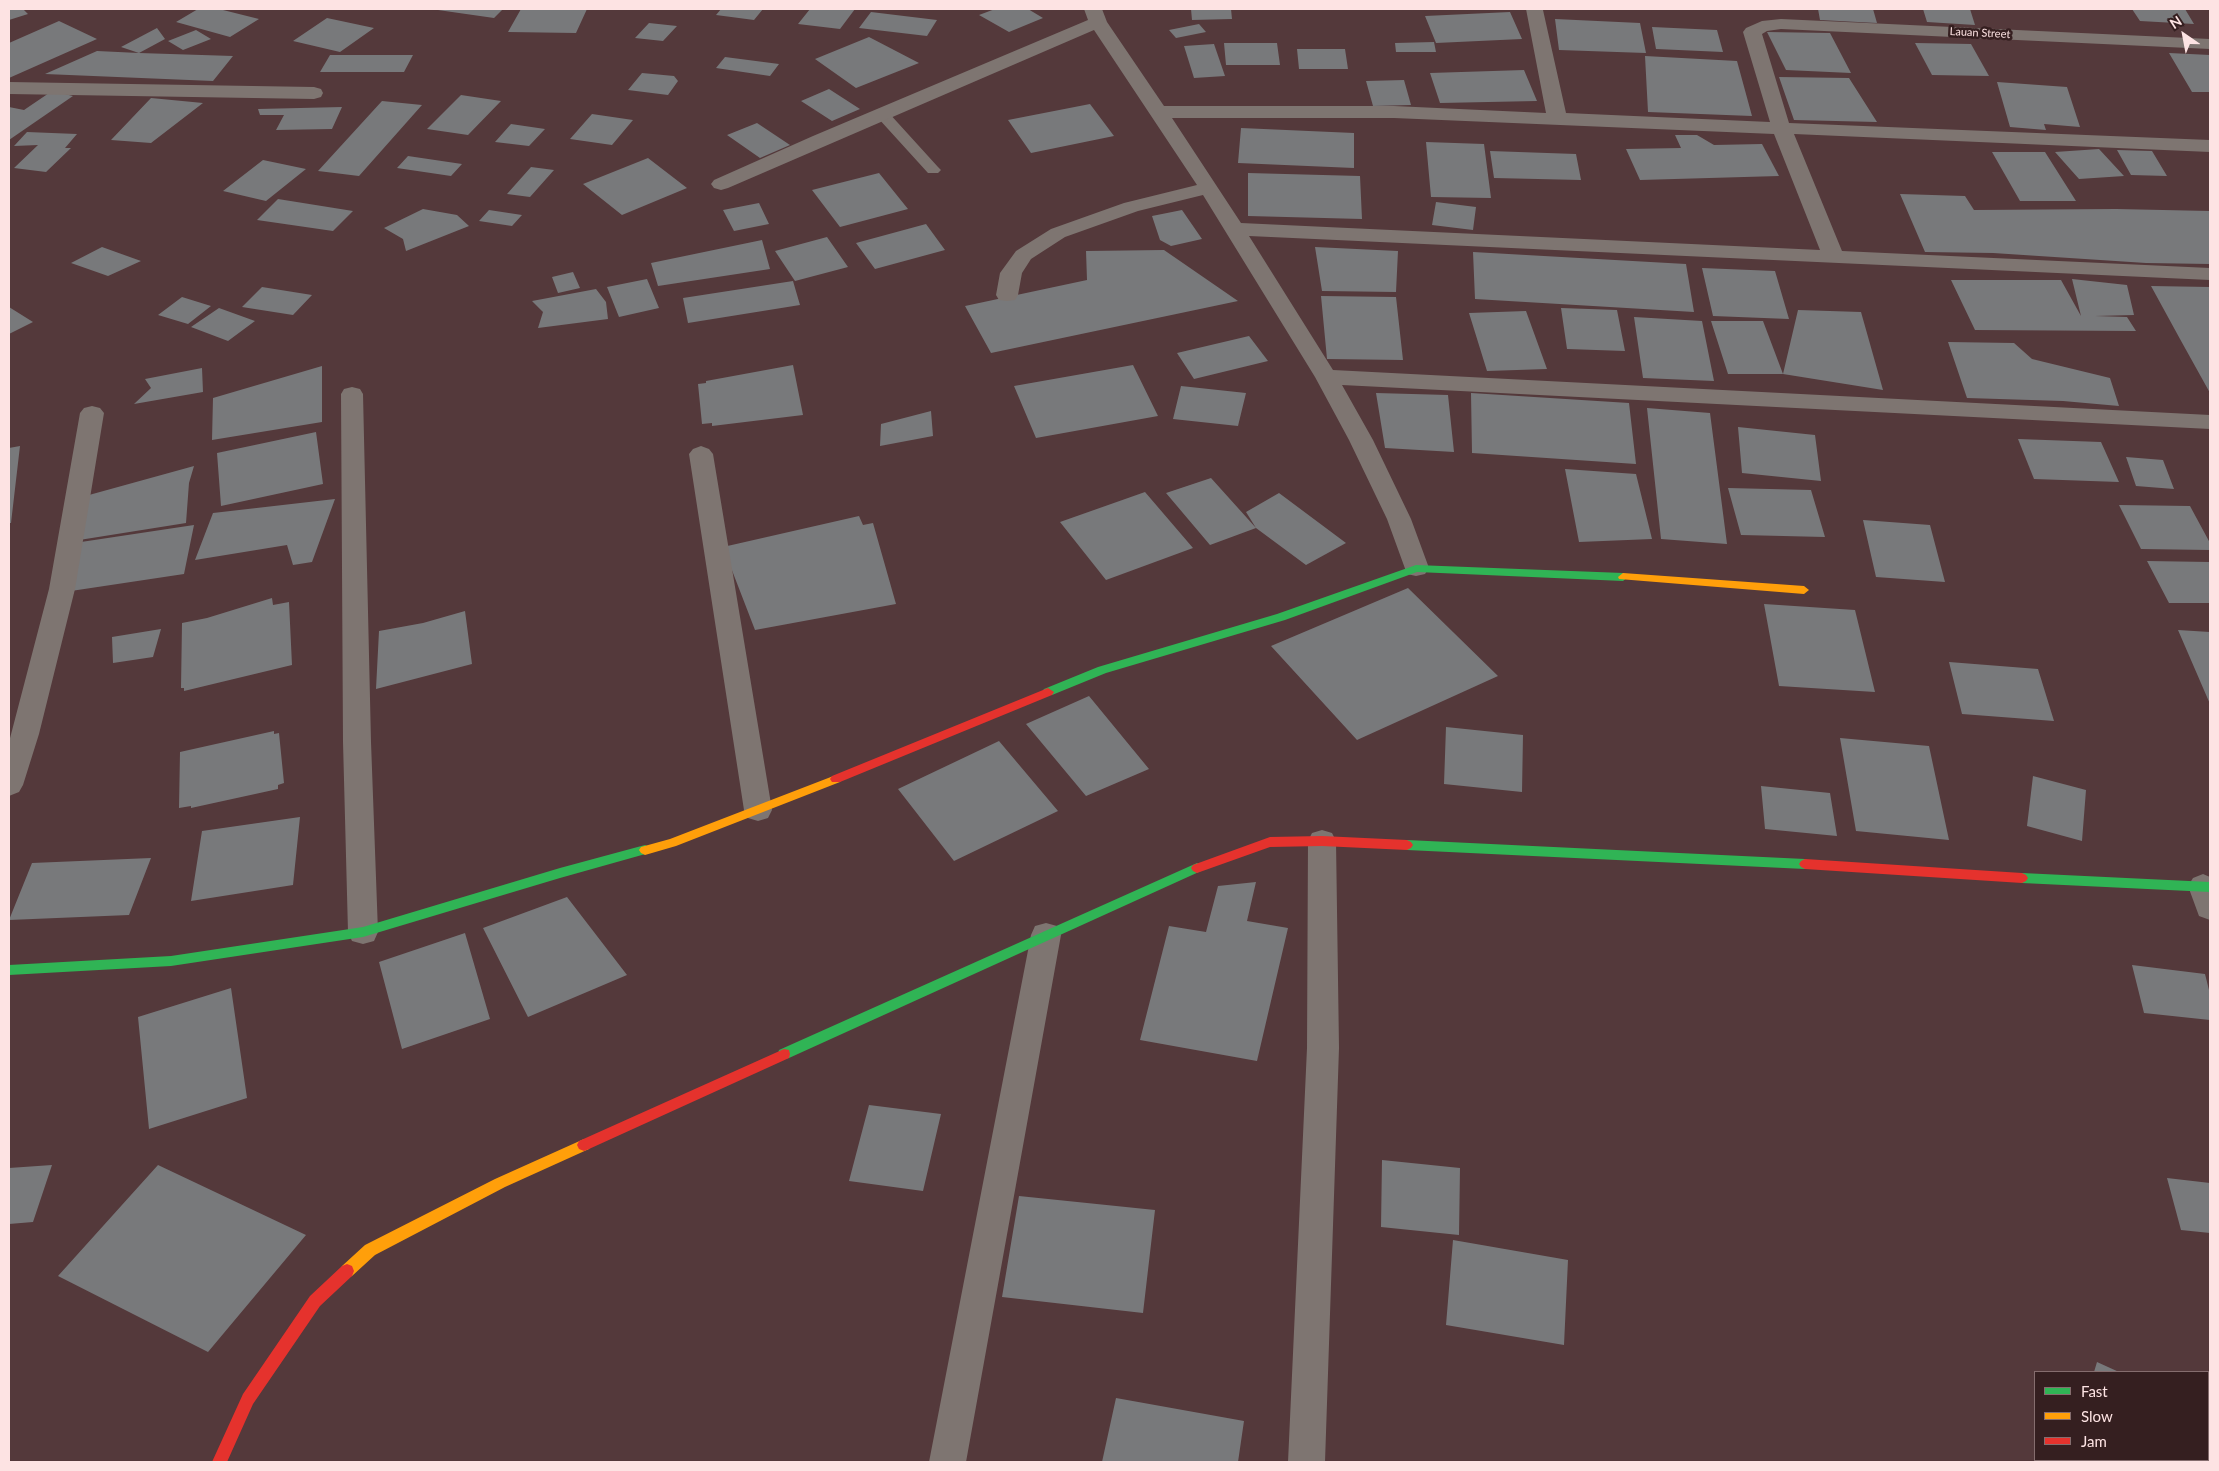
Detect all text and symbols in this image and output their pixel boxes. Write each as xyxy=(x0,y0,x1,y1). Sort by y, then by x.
north arrow xyxy=(2159,10,2209,60)
text: N xyxy=(2166,12,2185,32)
street label: Lauan Street xyxy=(1949,25,2011,41)
legend xyxy=(2034,1371,2209,1461)
text: Fast xyxy=(2081,1382,2108,1400)
text: Slow xyxy=(2081,1407,2113,1425)
text: Jam xyxy=(2081,1432,2107,1450)

